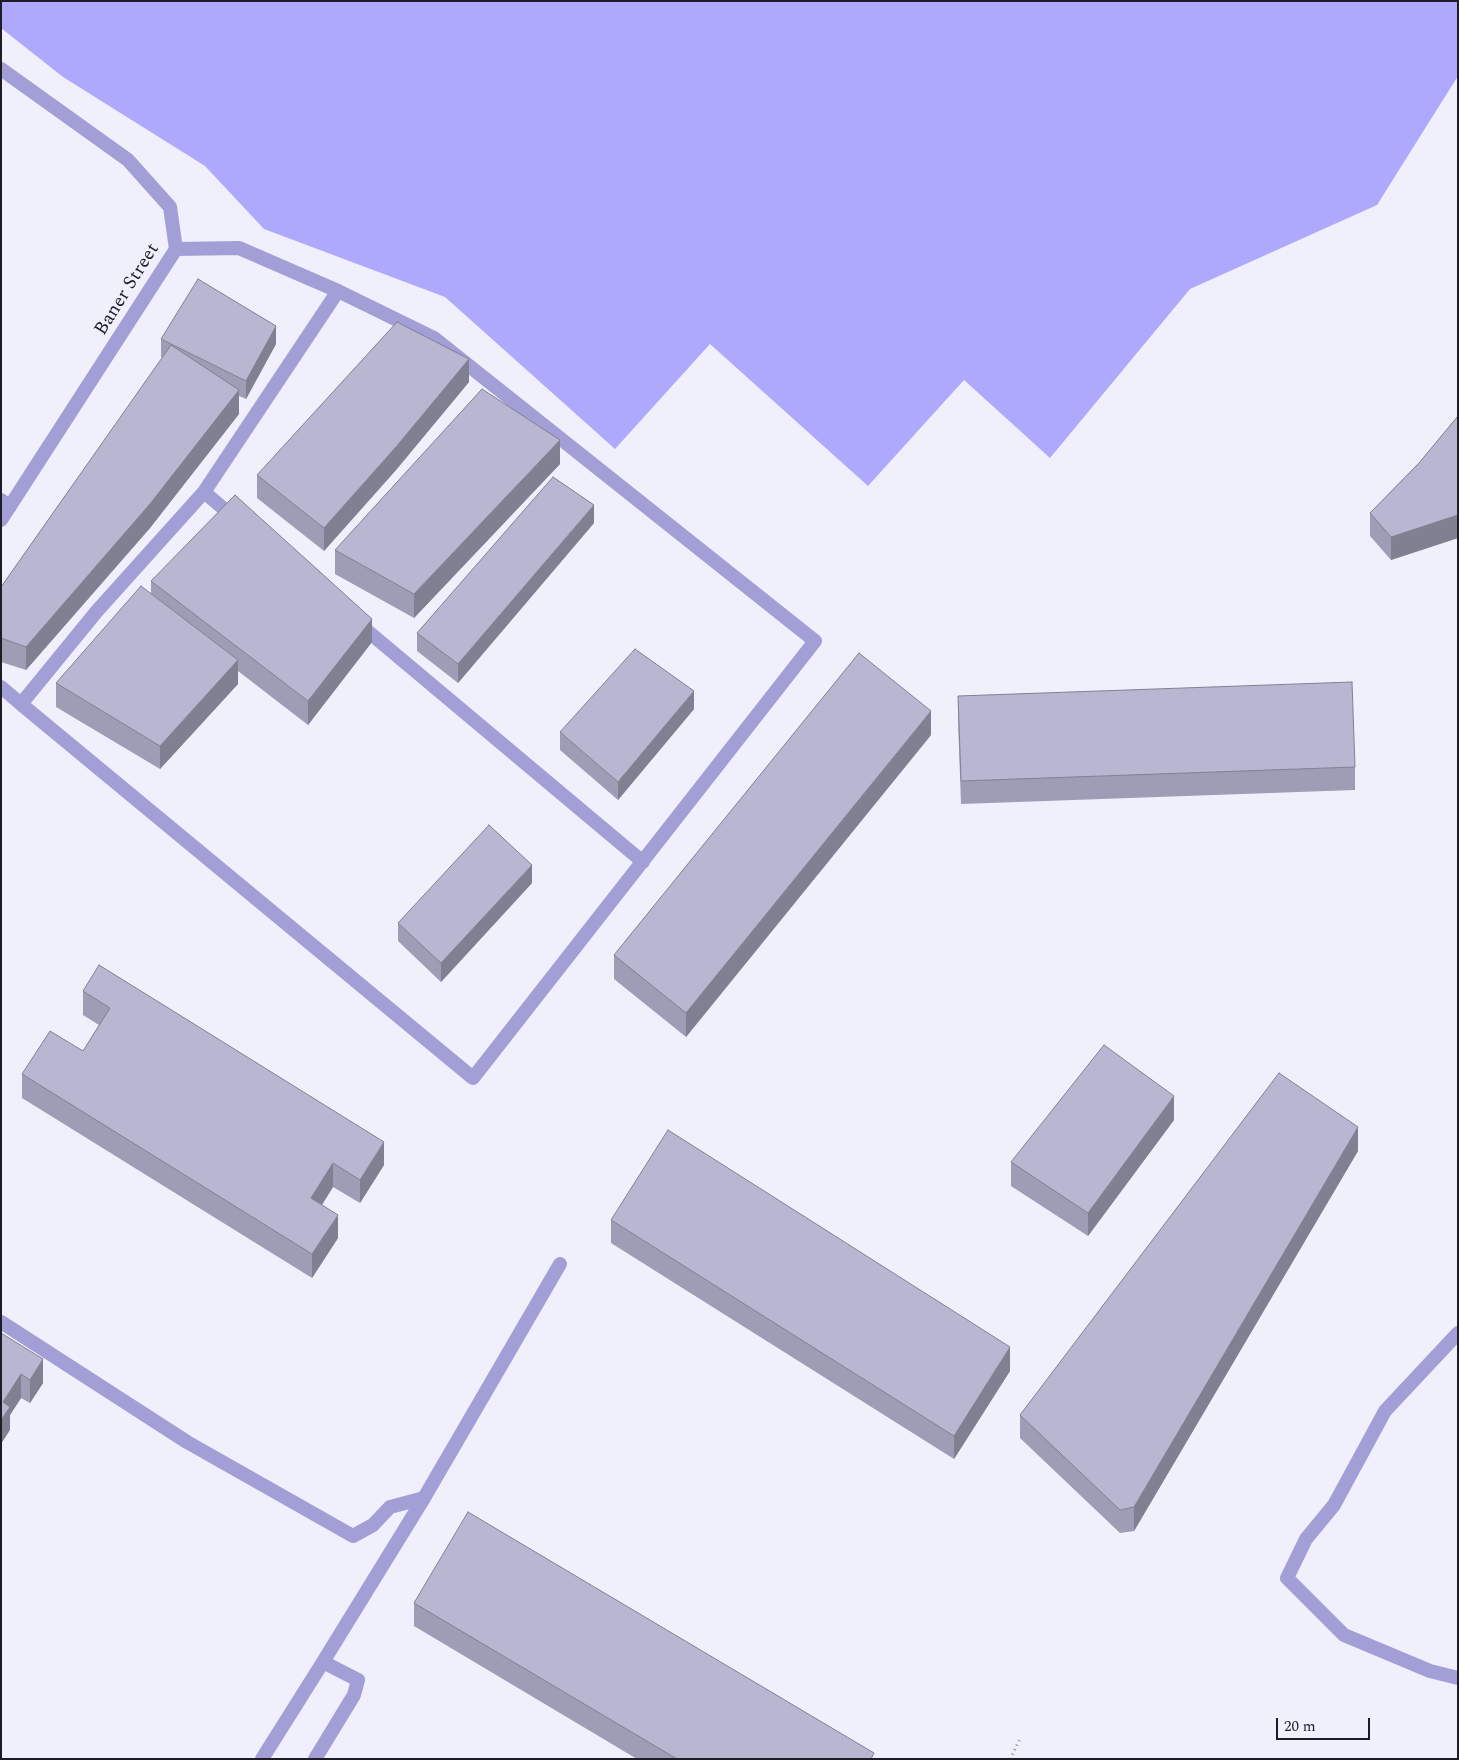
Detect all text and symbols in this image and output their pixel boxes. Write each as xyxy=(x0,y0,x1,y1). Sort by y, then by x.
street label: Baner Street xyxy=(91,240,165,340)
scale bar xyxy=(1279,1708,1373,1740)
text: 20 m xyxy=(1284,1715,1316,1738)

